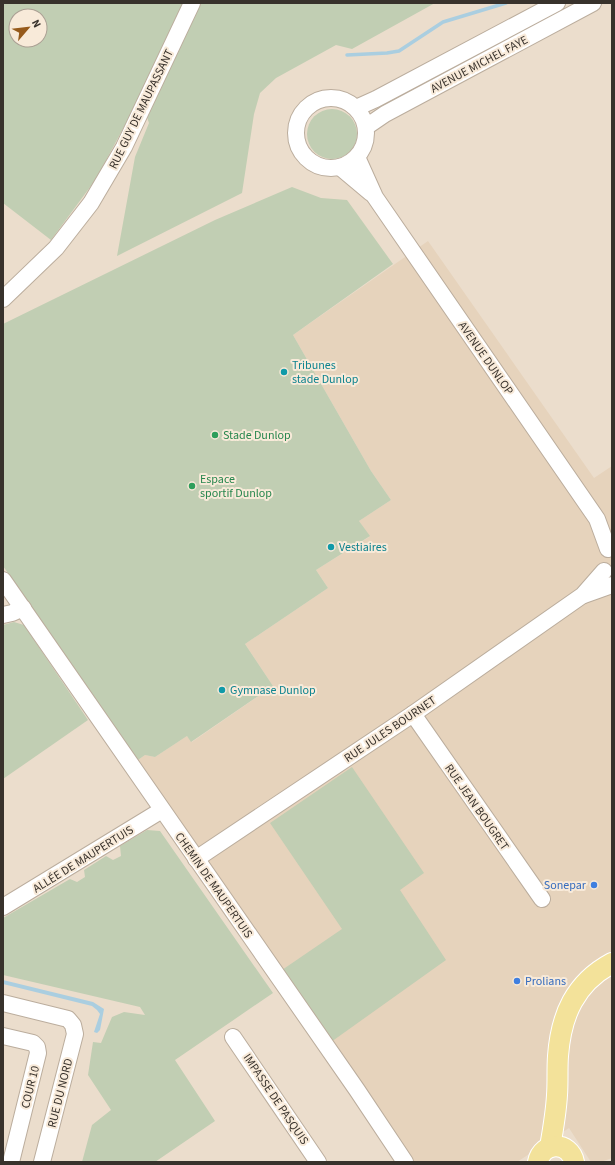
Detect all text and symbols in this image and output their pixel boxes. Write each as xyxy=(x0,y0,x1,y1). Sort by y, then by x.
north arrow xyxy=(8,8,48,48)
text: N xyxy=(28,17,45,30)
street label: AVENUE MICHEL FAYE xyxy=(428,32,531,97)
street label: RUE GUY DE MAUPASSANT xyxy=(105,46,178,172)
street label: AVENUE DUNLOP xyxy=(454,318,517,399)
place label: Tribunes stade Dunlop xyxy=(292,357,359,388)
marker: Tribunes stade Dunlop xyxy=(279,367,289,377)
place label: Stade Dunlop xyxy=(223,427,291,444)
marker: Stade Dunlop xyxy=(210,430,220,440)
place label: Espace sportif Dunlop xyxy=(200,471,272,502)
marker: Espace sportif Dunlop xyxy=(187,481,197,491)
place label: Vestiaires xyxy=(339,539,387,556)
marker: Vestiaires xyxy=(326,542,336,552)
place label: Gymnase Dunlop xyxy=(230,682,316,699)
marker: Gymnase Dunlop xyxy=(217,685,227,695)
street label: RUE JULES BOURNET xyxy=(341,692,440,767)
street label: RUE JEAN BOUGRET xyxy=(440,761,513,854)
street label: ALLÉE DE MAUPERTUIS xyxy=(30,822,137,897)
street label: CHEMIN DE MAUPERTUIS xyxy=(171,829,257,942)
place label: Sonepar xyxy=(544,877,587,894)
marker: Sonepar xyxy=(589,880,599,890)
place label: Prolians xyxy=(525,973,566,990)
marker: Prolians xyxy=(512,976,522,986)
street label: IMPASSE DE PASQUIS xyxy=(239,1050,312,1148)
street label: RUE DU NORD xyxy=(44,1057,77,1130)
street label: COUR 10 xyxy=(17,1064,44,1110)

